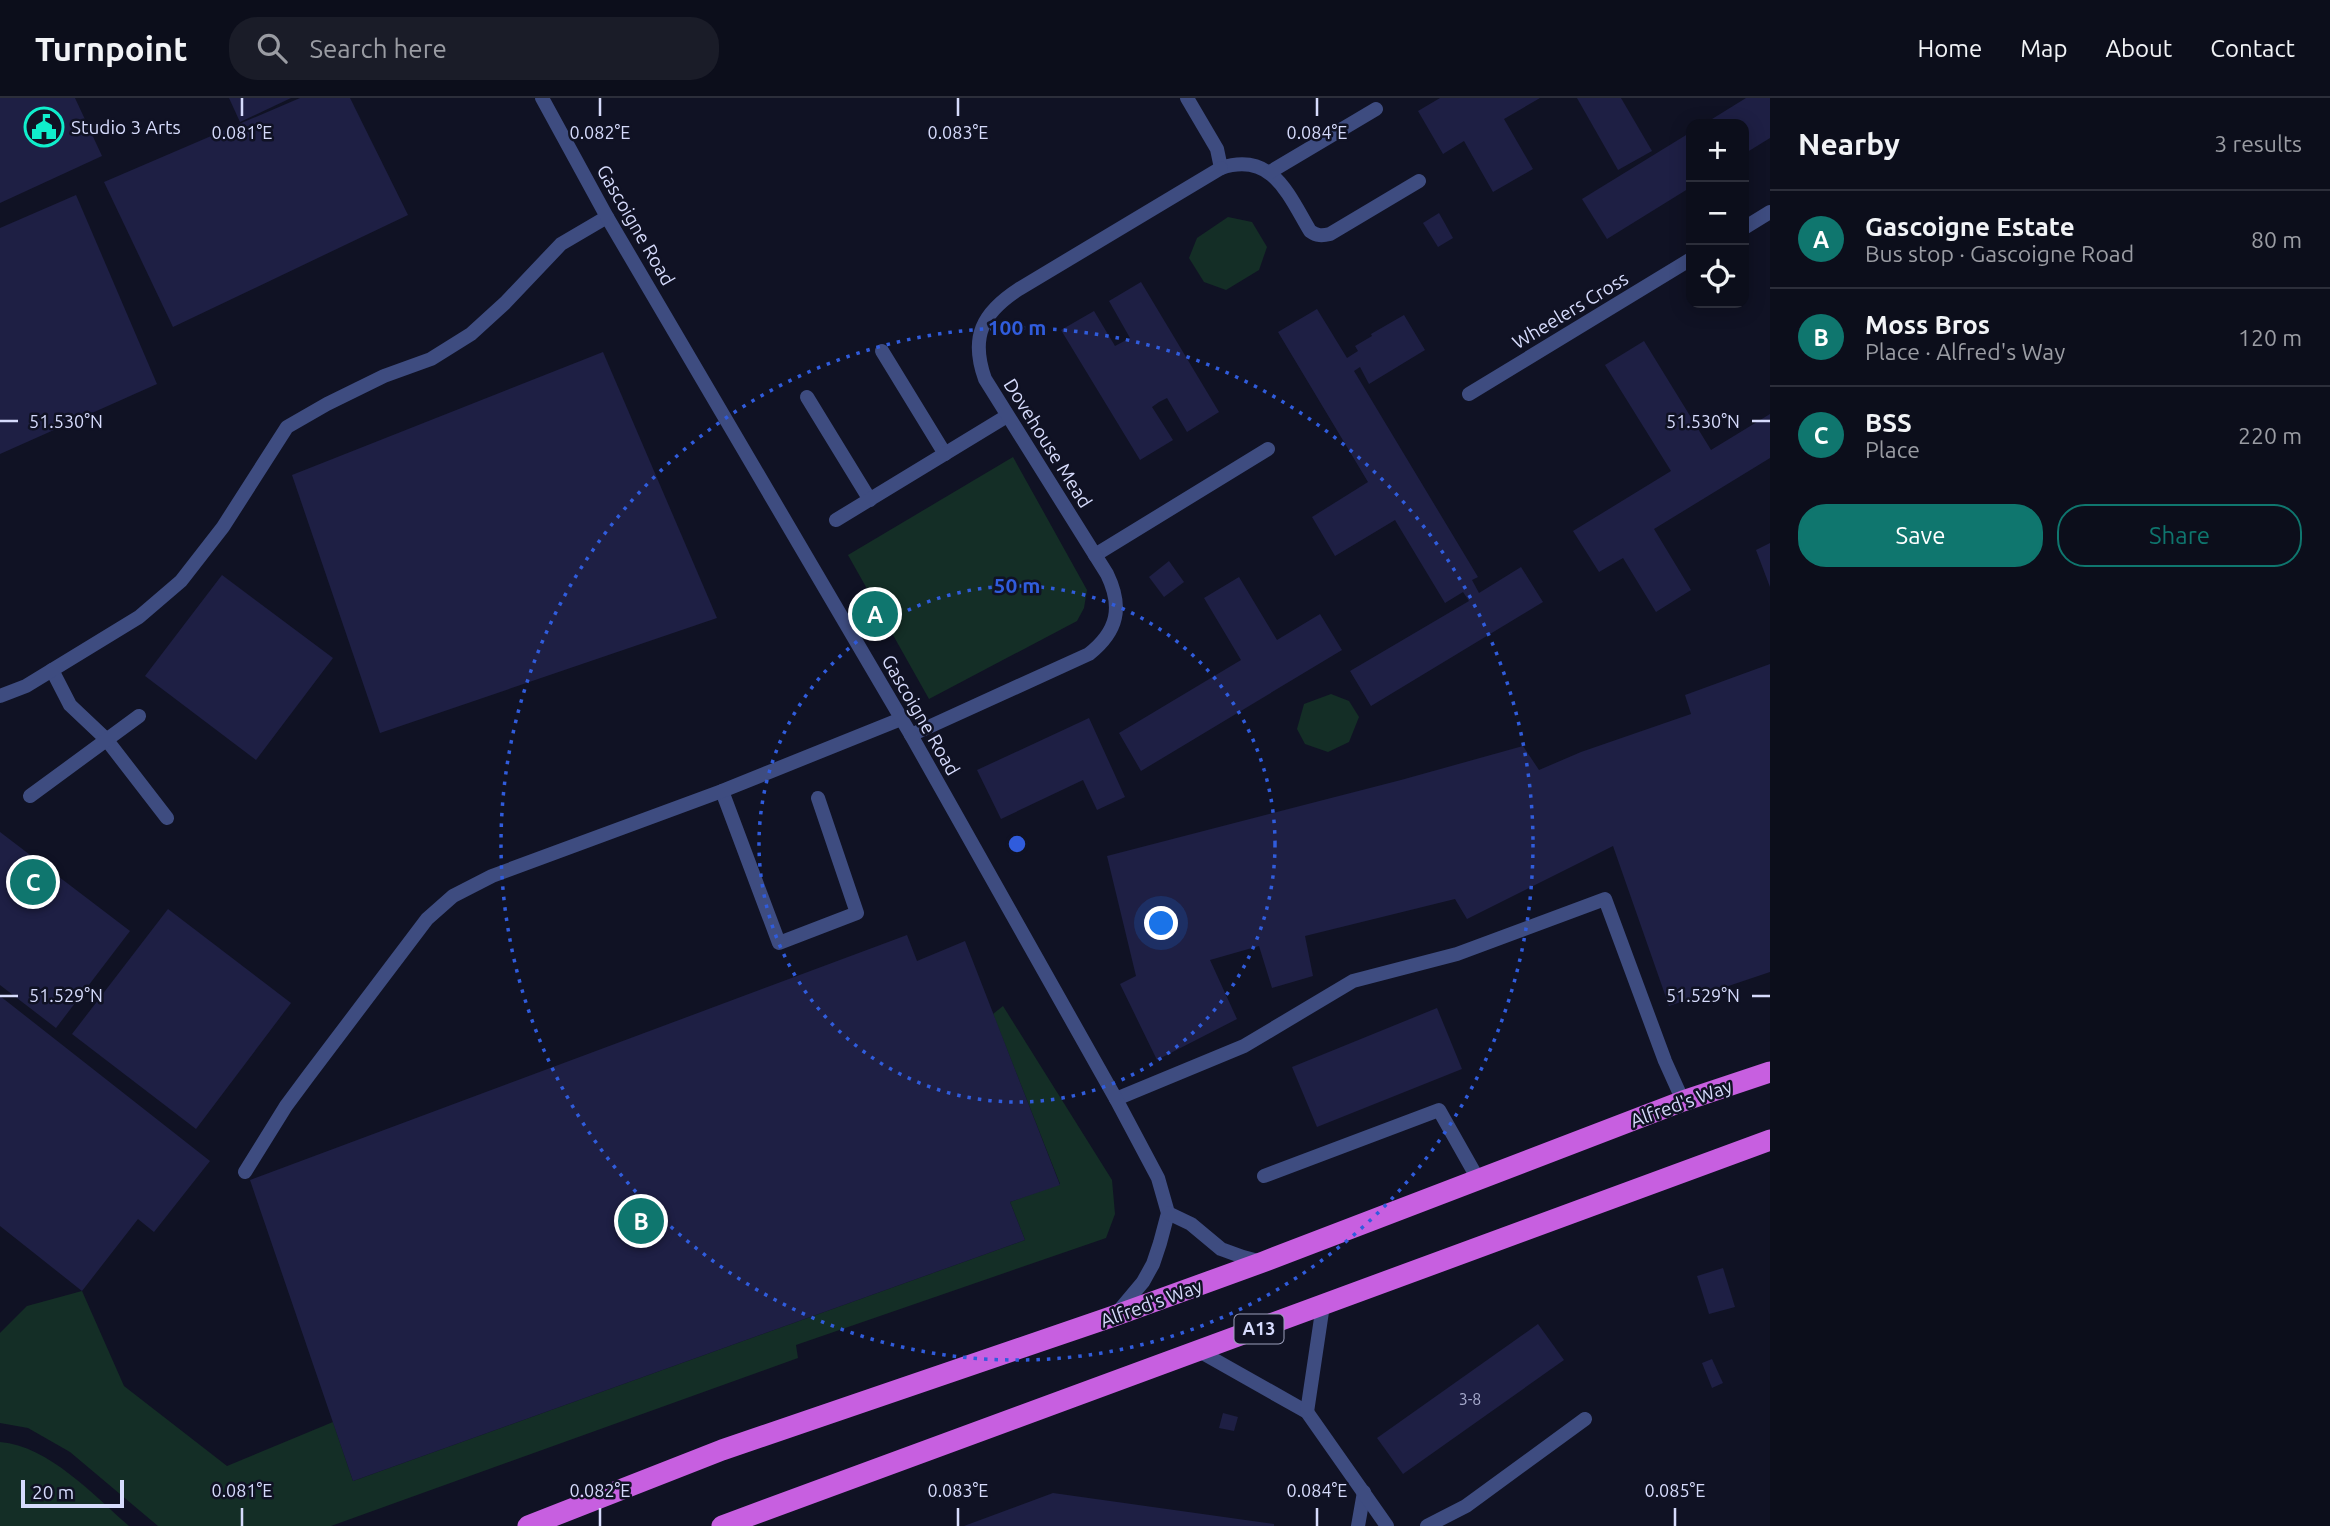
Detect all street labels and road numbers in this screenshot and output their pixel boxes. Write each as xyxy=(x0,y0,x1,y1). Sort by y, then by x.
street label: Gascoigne Road xyxy=(593,161,679,289)
street label: Wheelers Cross xyxy=(1508,267,1632,353)
street label: Dovehouse Mead xyxy=(999,374,1097,512)
street label: Gascoigne Road xyxy=(878,651,964,779)
street label: Alfred's Way xyxy=(1627,1074,1735,1132)
street label: Alfred's Way xyxy=(1097,1274,1205,1332)
road number: A13 xyxy=(1234,1314,1284,1344)

